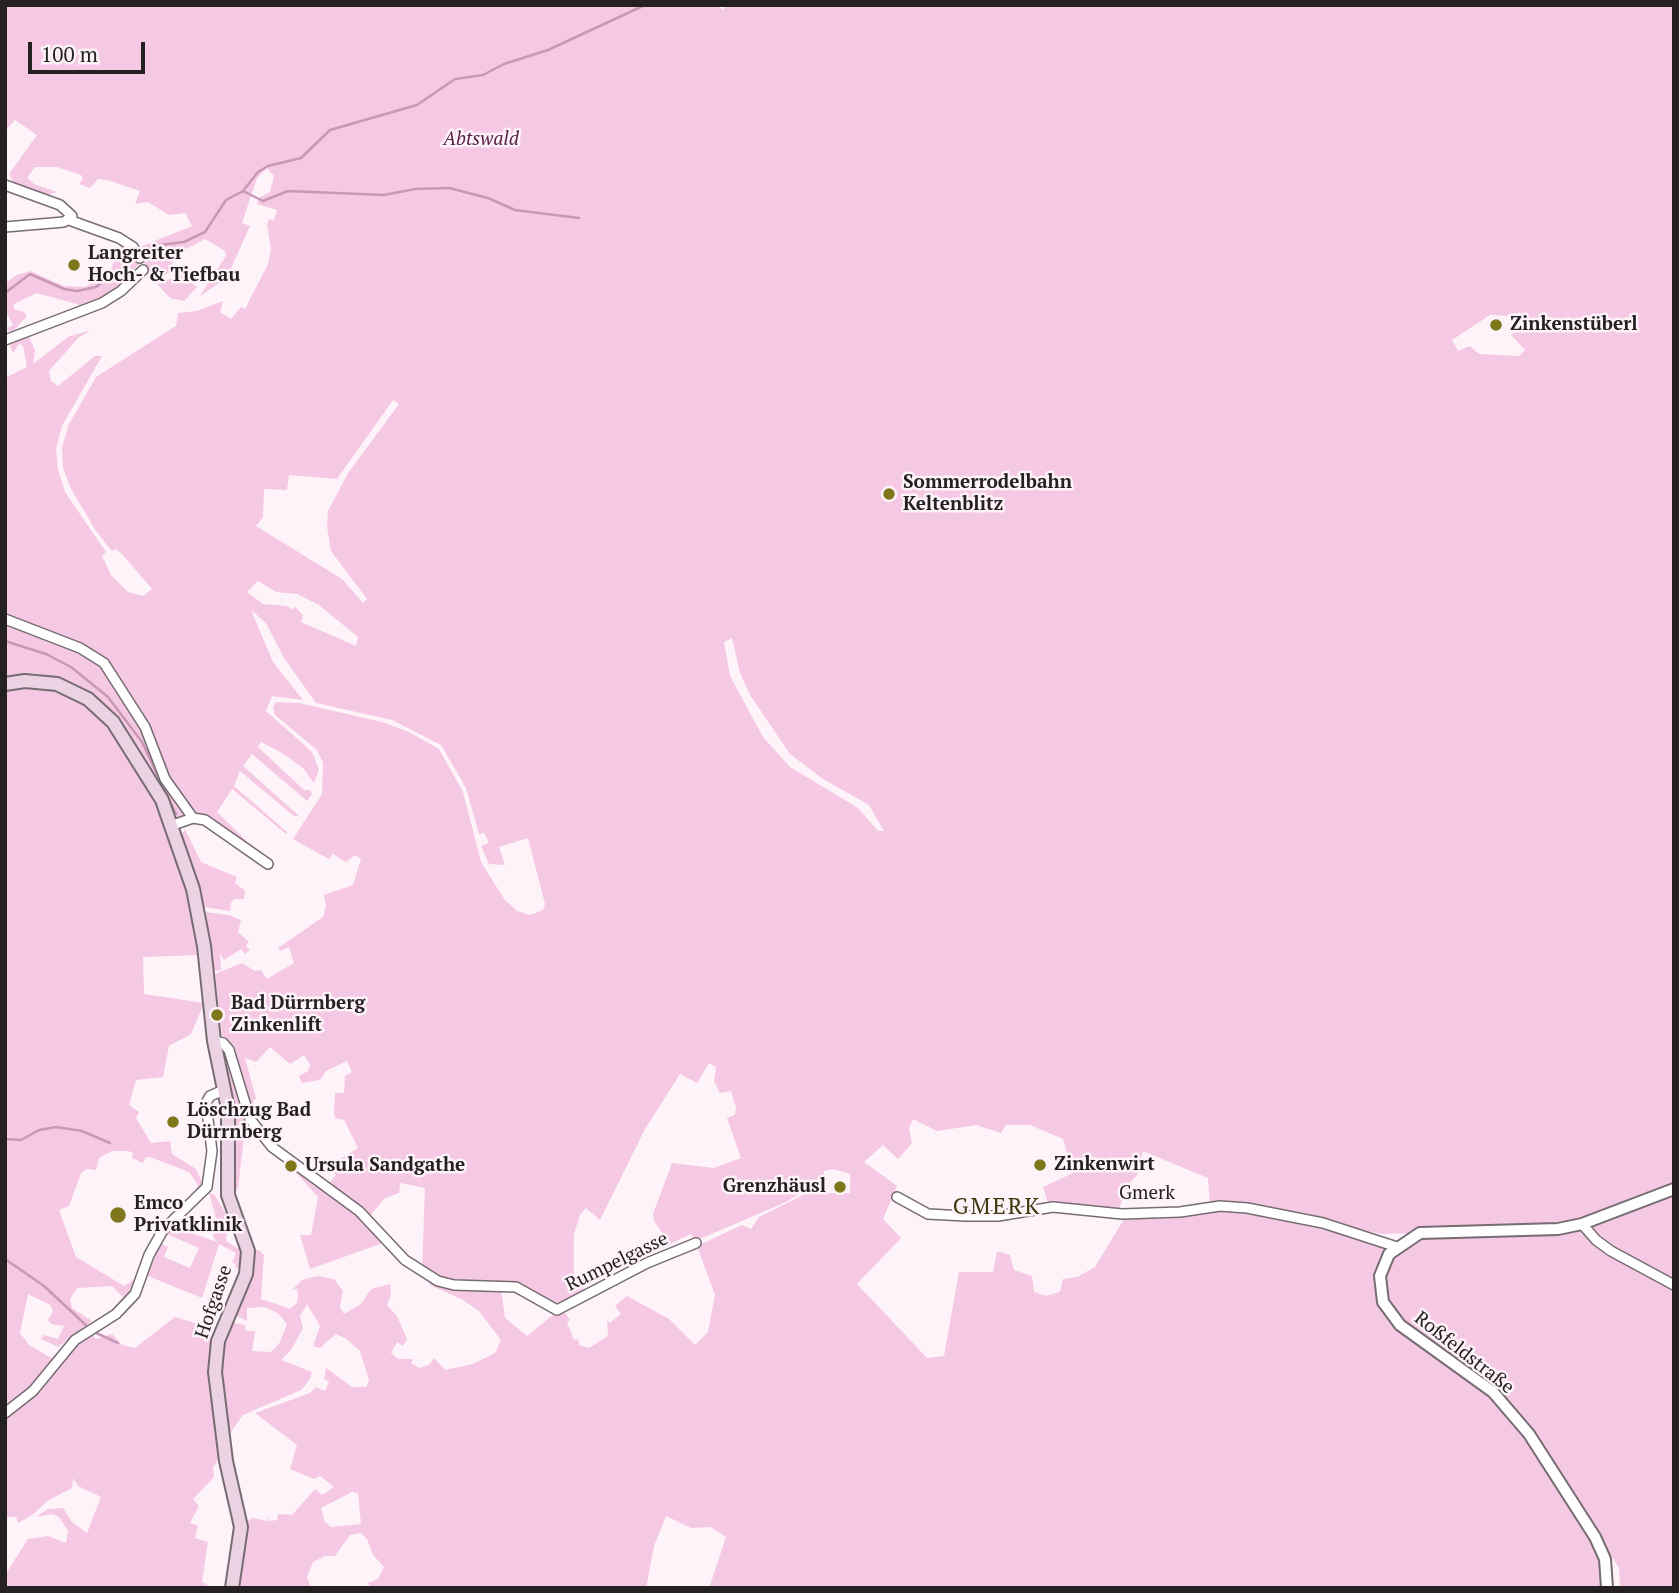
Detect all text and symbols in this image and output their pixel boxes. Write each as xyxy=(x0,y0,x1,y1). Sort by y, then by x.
scale bar xyxy=(32,28,149,72)
text: 100 m xyxy=(41,40,98,68)
park label: Abtswald xyxy=(443,129,519,151)
place label: Langreiter Hoch- & Tiefbau xyxy=(88,243,240,287)
marker: Langreiter Hoch- & Tiefbau xyxy=(66,257,82,273)
place label: Zinkenstüberl xyxy=(1510,314,1638,336)
marker: Zinkenstüberl xyxy=(1488,317,1504,333)
place label: Sommerrodelbahn Keltenblitz xyxy=(903,472,1072,516)
marker: Sommerrodelbahn Keltenblitz xyxy=(881,486,897,502)
place label: Bad Dürrnberg Zinkenlift xyxy=(231,993,365,1037)
marker: Bad Dürrnberg Zinkenlift xyxy=(209,1007,225,1023)
place label: Löschzug Bad Dürrnberg xyxy=(187,1100,311,1144)
marker: Löschzug Bad Dürrnberg xyxy=(165,1114,181,1130)
place label: Zinkenwirt xyxy=(1054,1154,1155,1176)
place label: Ursula Sandgathe xyxy=(305,1155,465,1177)
marker: Zinkenwirt xyxy=(1032,1157,1048,1173)
marker: Ursula Sandgathe xyxy=(283,1158,299,1174)
place label: Grenzhäusl xyxy=(723,1176,826,1198)
marker: Grenzhäusl xyxy=(832,1179,848,1195)
street label: Gmerk xyxy=(1119,1183,1175,1205)
place label: Emco Privatklinik xyxy=(134,1193,242,1237)
district label: GMERK xyxy=(953,1193,1041,1221)
marker: Emco Privatklinik xyxy=(108,1205,128,1225)
street label: Rumpelgasse xyxy=(562,1227,672,1297)
street label: Hofgasse xyxy=(191,1262,237,1342)
street label: Roßfeldstraße xyxy=(1410,1307,1518,1399)

